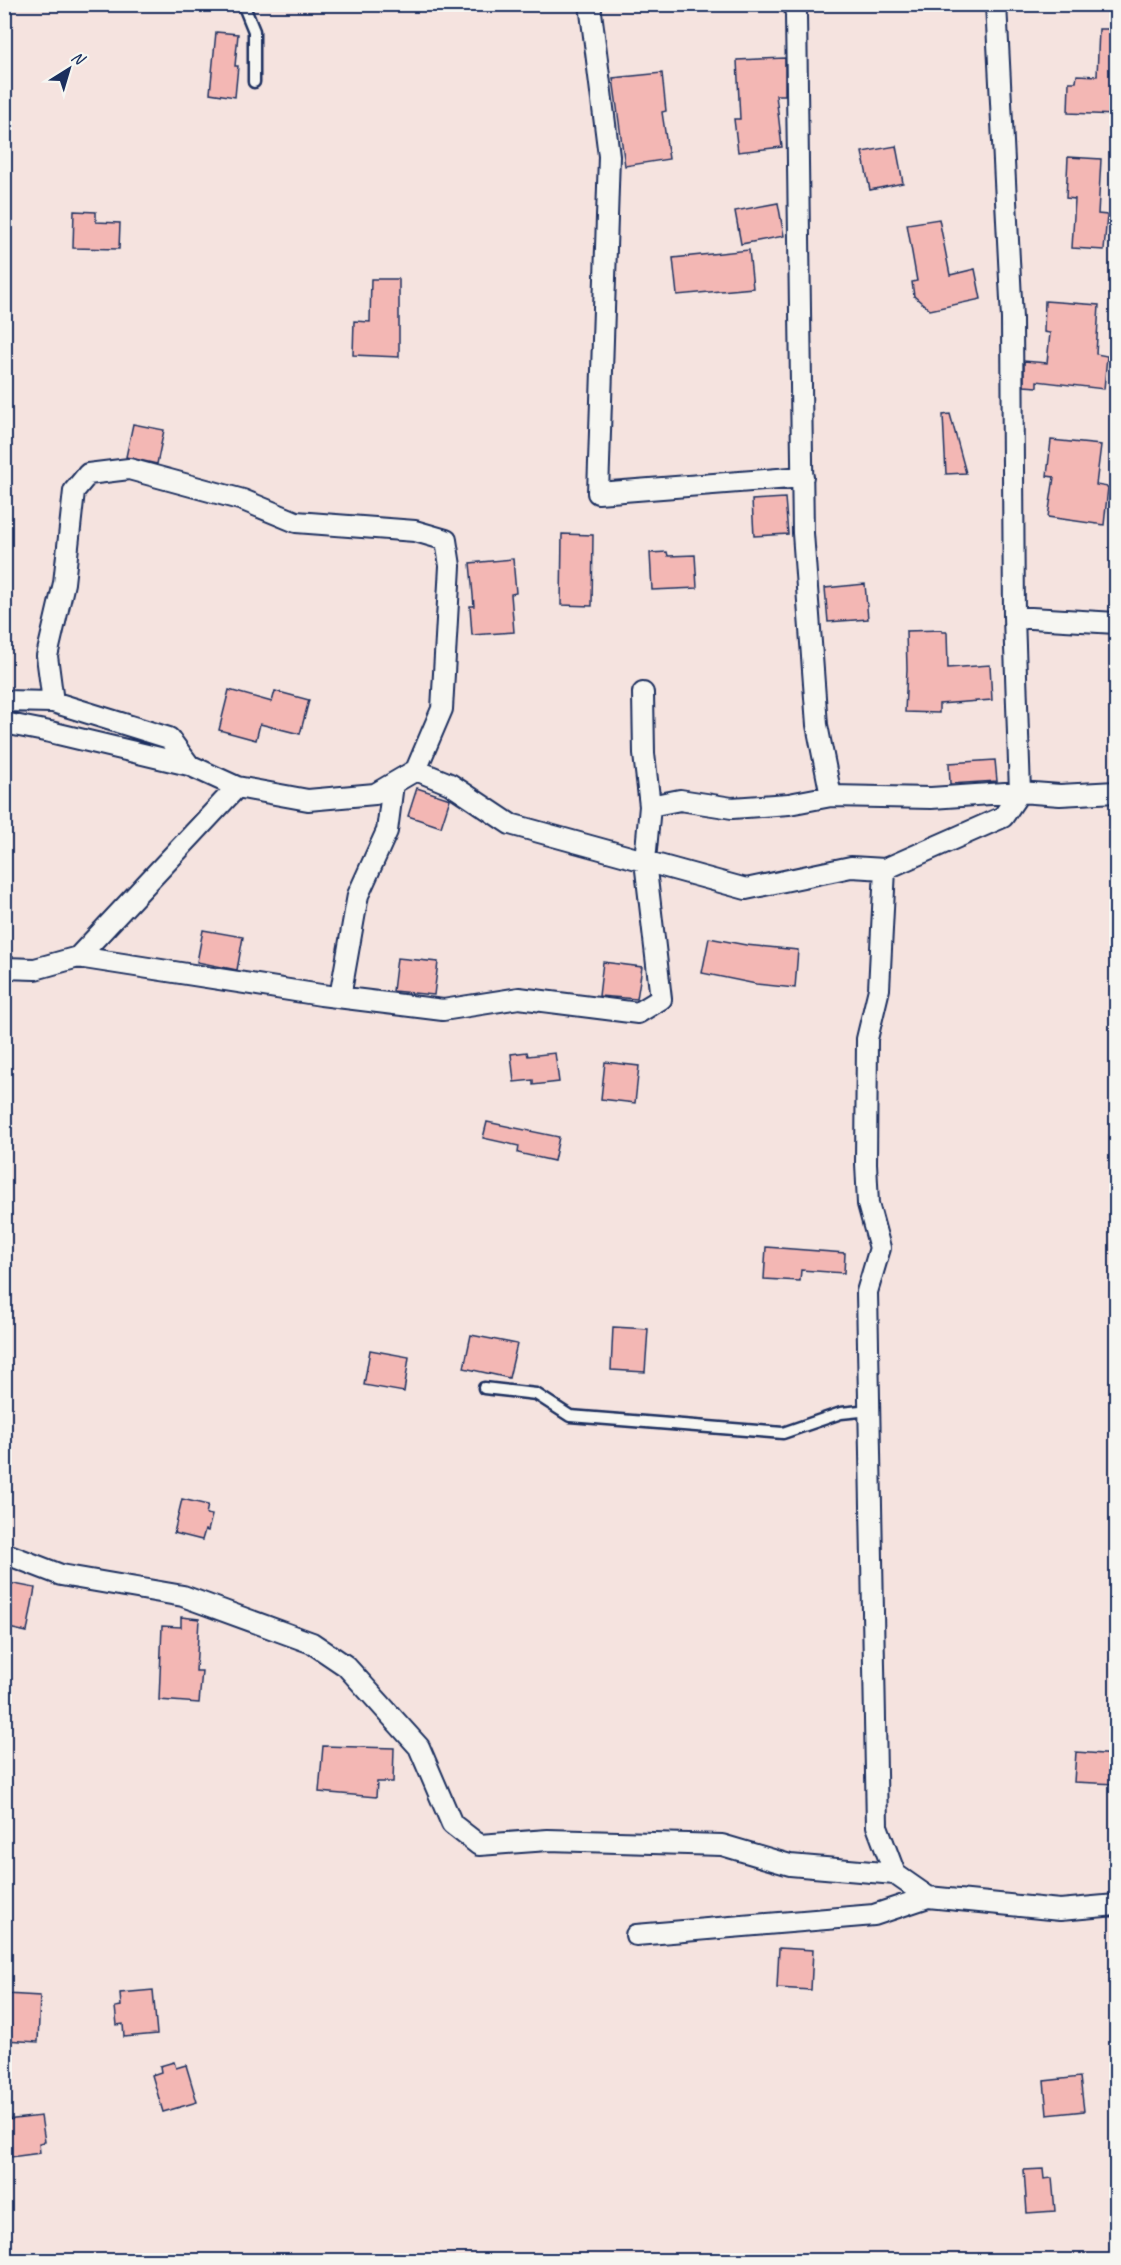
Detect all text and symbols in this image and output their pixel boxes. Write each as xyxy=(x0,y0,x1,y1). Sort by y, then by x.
north arrow xyxy=(39,39,99,99)
text: N xyxy=(67,47,90,71)

